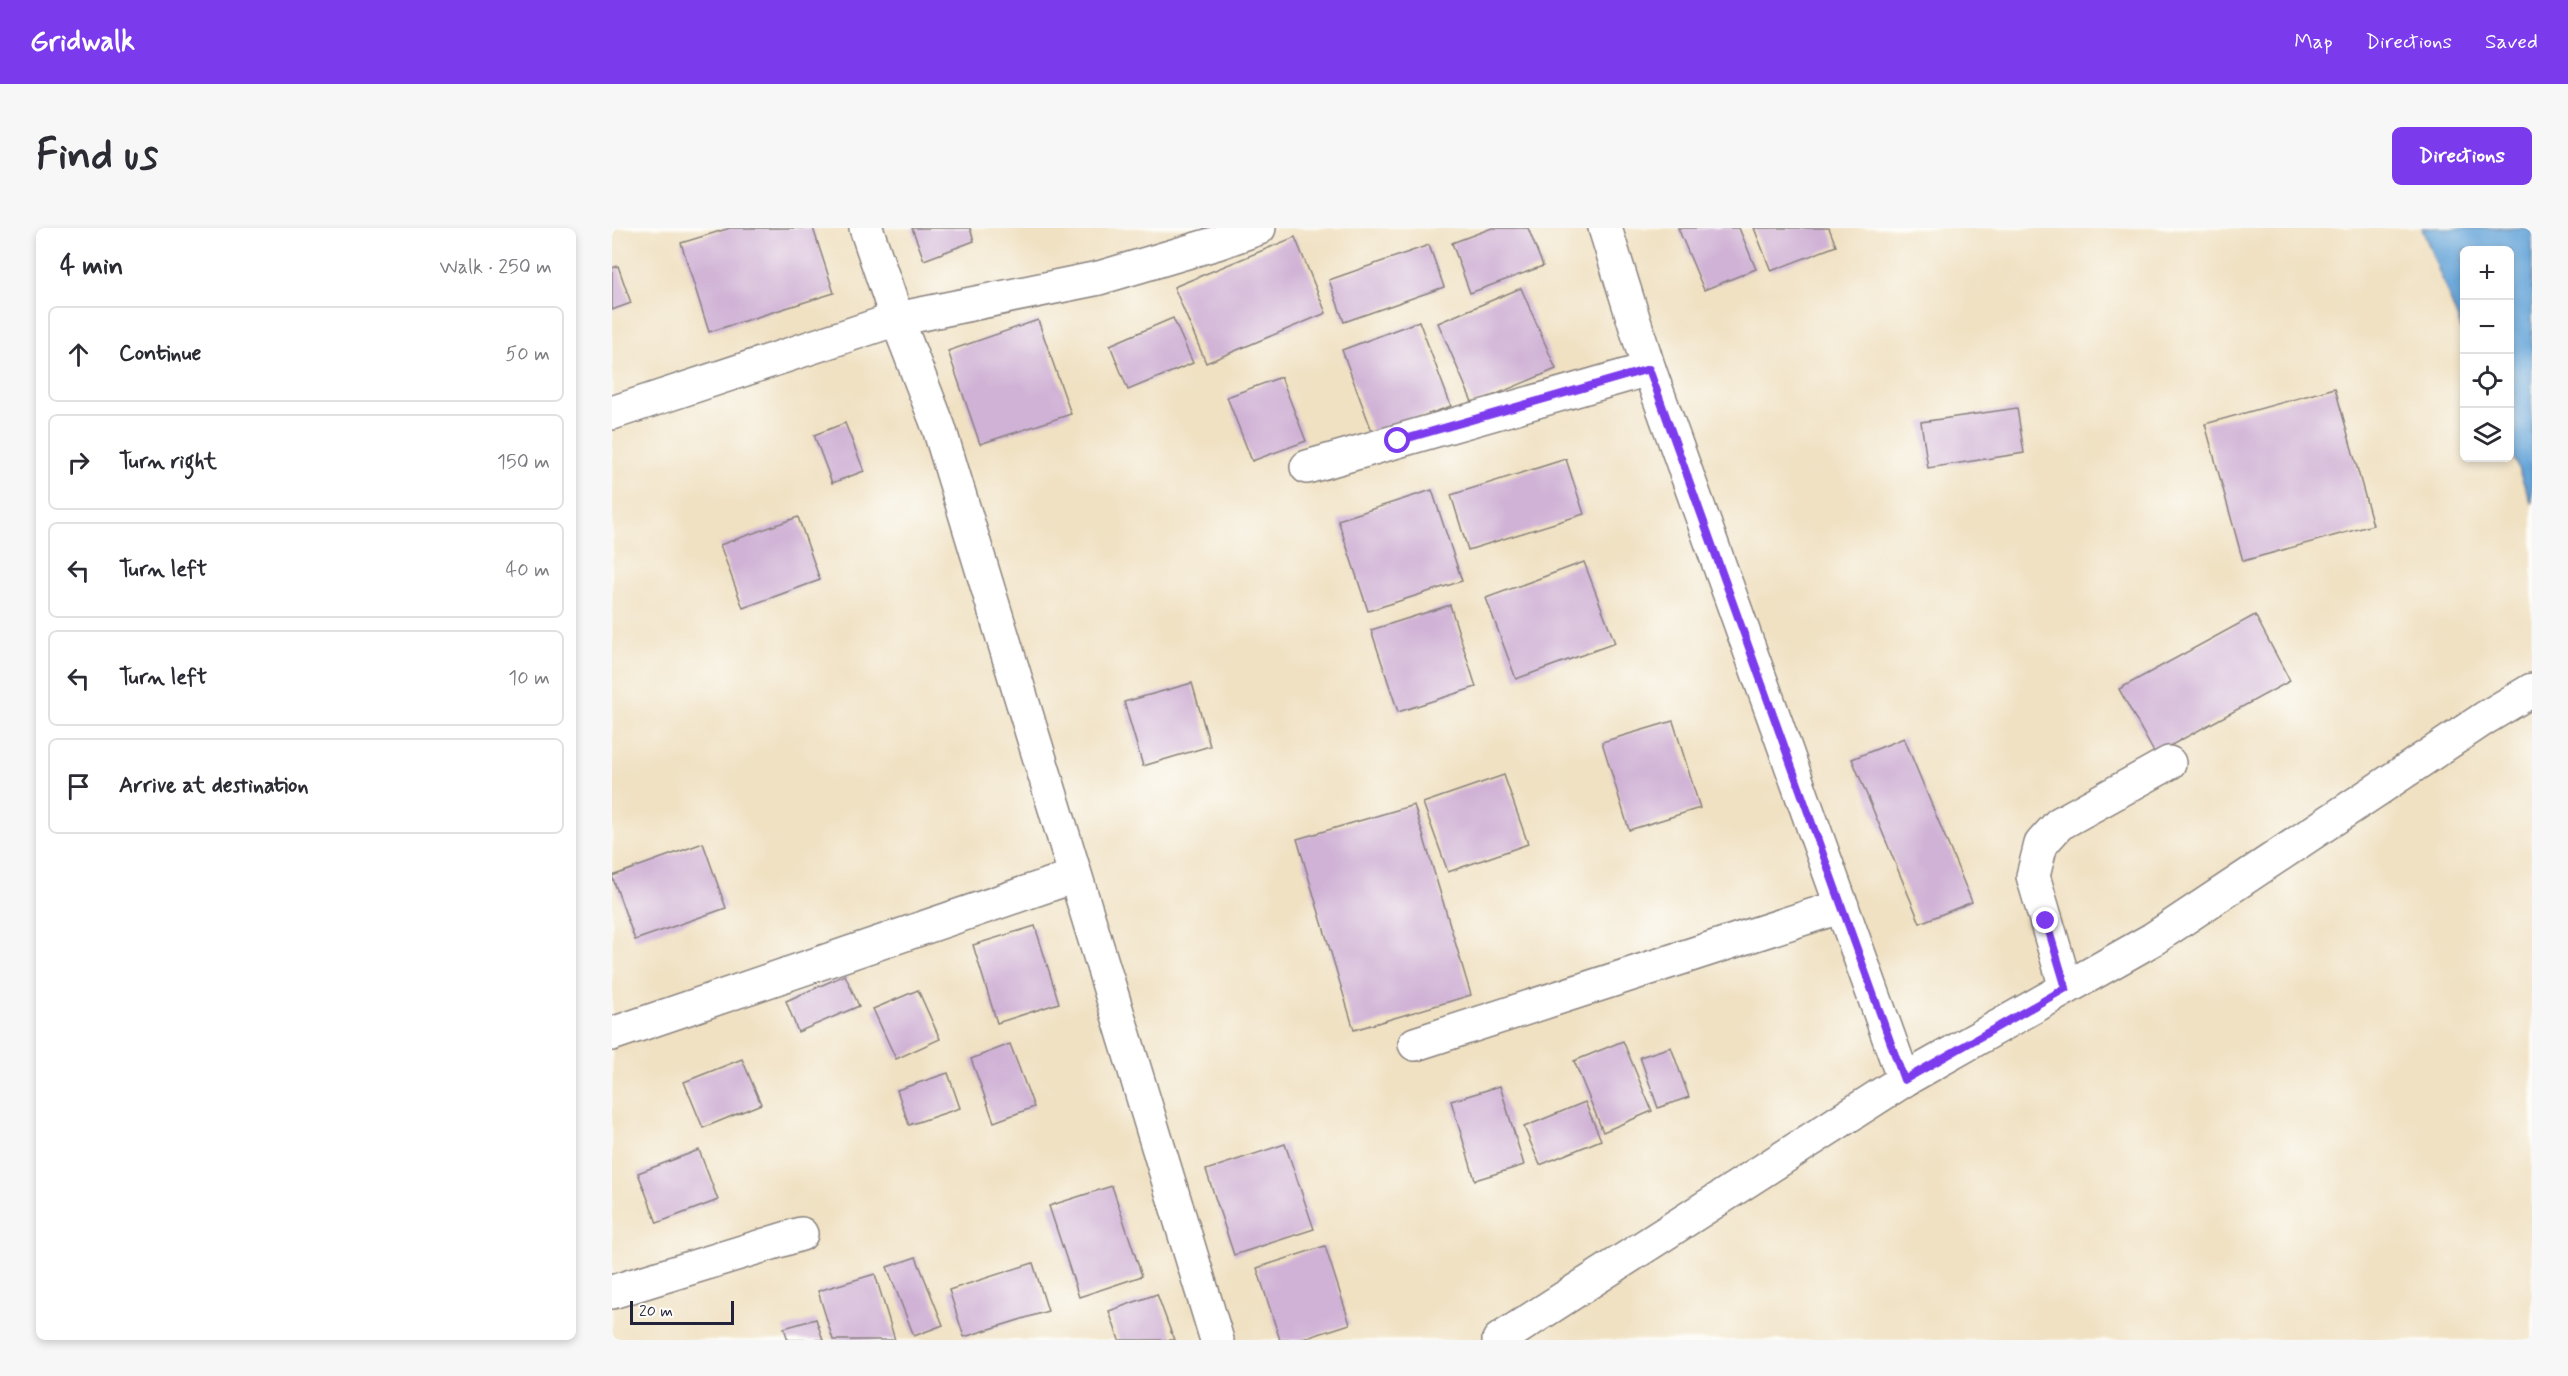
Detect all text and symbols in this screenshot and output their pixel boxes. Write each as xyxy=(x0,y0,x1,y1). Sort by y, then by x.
text: Gridwalk xyxy=(30,24,135,61)
text: Map xyxy=(2294,28,2333,56)
text: Directions xyxy=(2366,28,2452,56)
text: Saved xyxy=(2485,28,2538,56)
button: Directions xyxy=(2392,127,2532,185)
text: Find us xyxy=(36,129,158,184)
map controls xyxy=(2460,246,2514,462)
button: + xyxy=(2460,246,2514,300)
text: 4 min xyxy=(60,250,123,284)
text: Walk · 250 m xyxy=(440,254,552,281)
button: − xyxy=(2460,300,2514,354)
icon: ahead xyxy=(62,338,95,371)
text: Continue xyxy=(119,340,201,368)
text: 50 m xyxy=(505,341,550,368)
button: locate xyxy=(2460,354,2514,408)
button: layers xyxy=(2460,408,2514,462)
route start xyxy=(1384,427,1410,453)
icon: right xyxy=(62,446,95,479)
text: Turn right xyxy=(119,448,217,476)
text: 150 m xyxy=(497,449,550,476)
icon: left xyxy=(62,554,95,587)
text: Turn left xyxy=(119,556,207,584)
text: 40 m xyxy=(506,557,550,584)
icon: left xyxy=(62,662,95,695)
text: Turn left xyxy=(119,664,207,692)
text: 10 m xyxy=(508,665,550,692)
icon: arrive xyxy=(62,770,95,803)
text: Arrive at destination xyxy=(119,772,309,800)
route end xyxy=(2032,907,2058,933)
scale bar xyxy=(630,1298,734,1326)
text: 20 m xyxy=(639,1301,673,1322)

